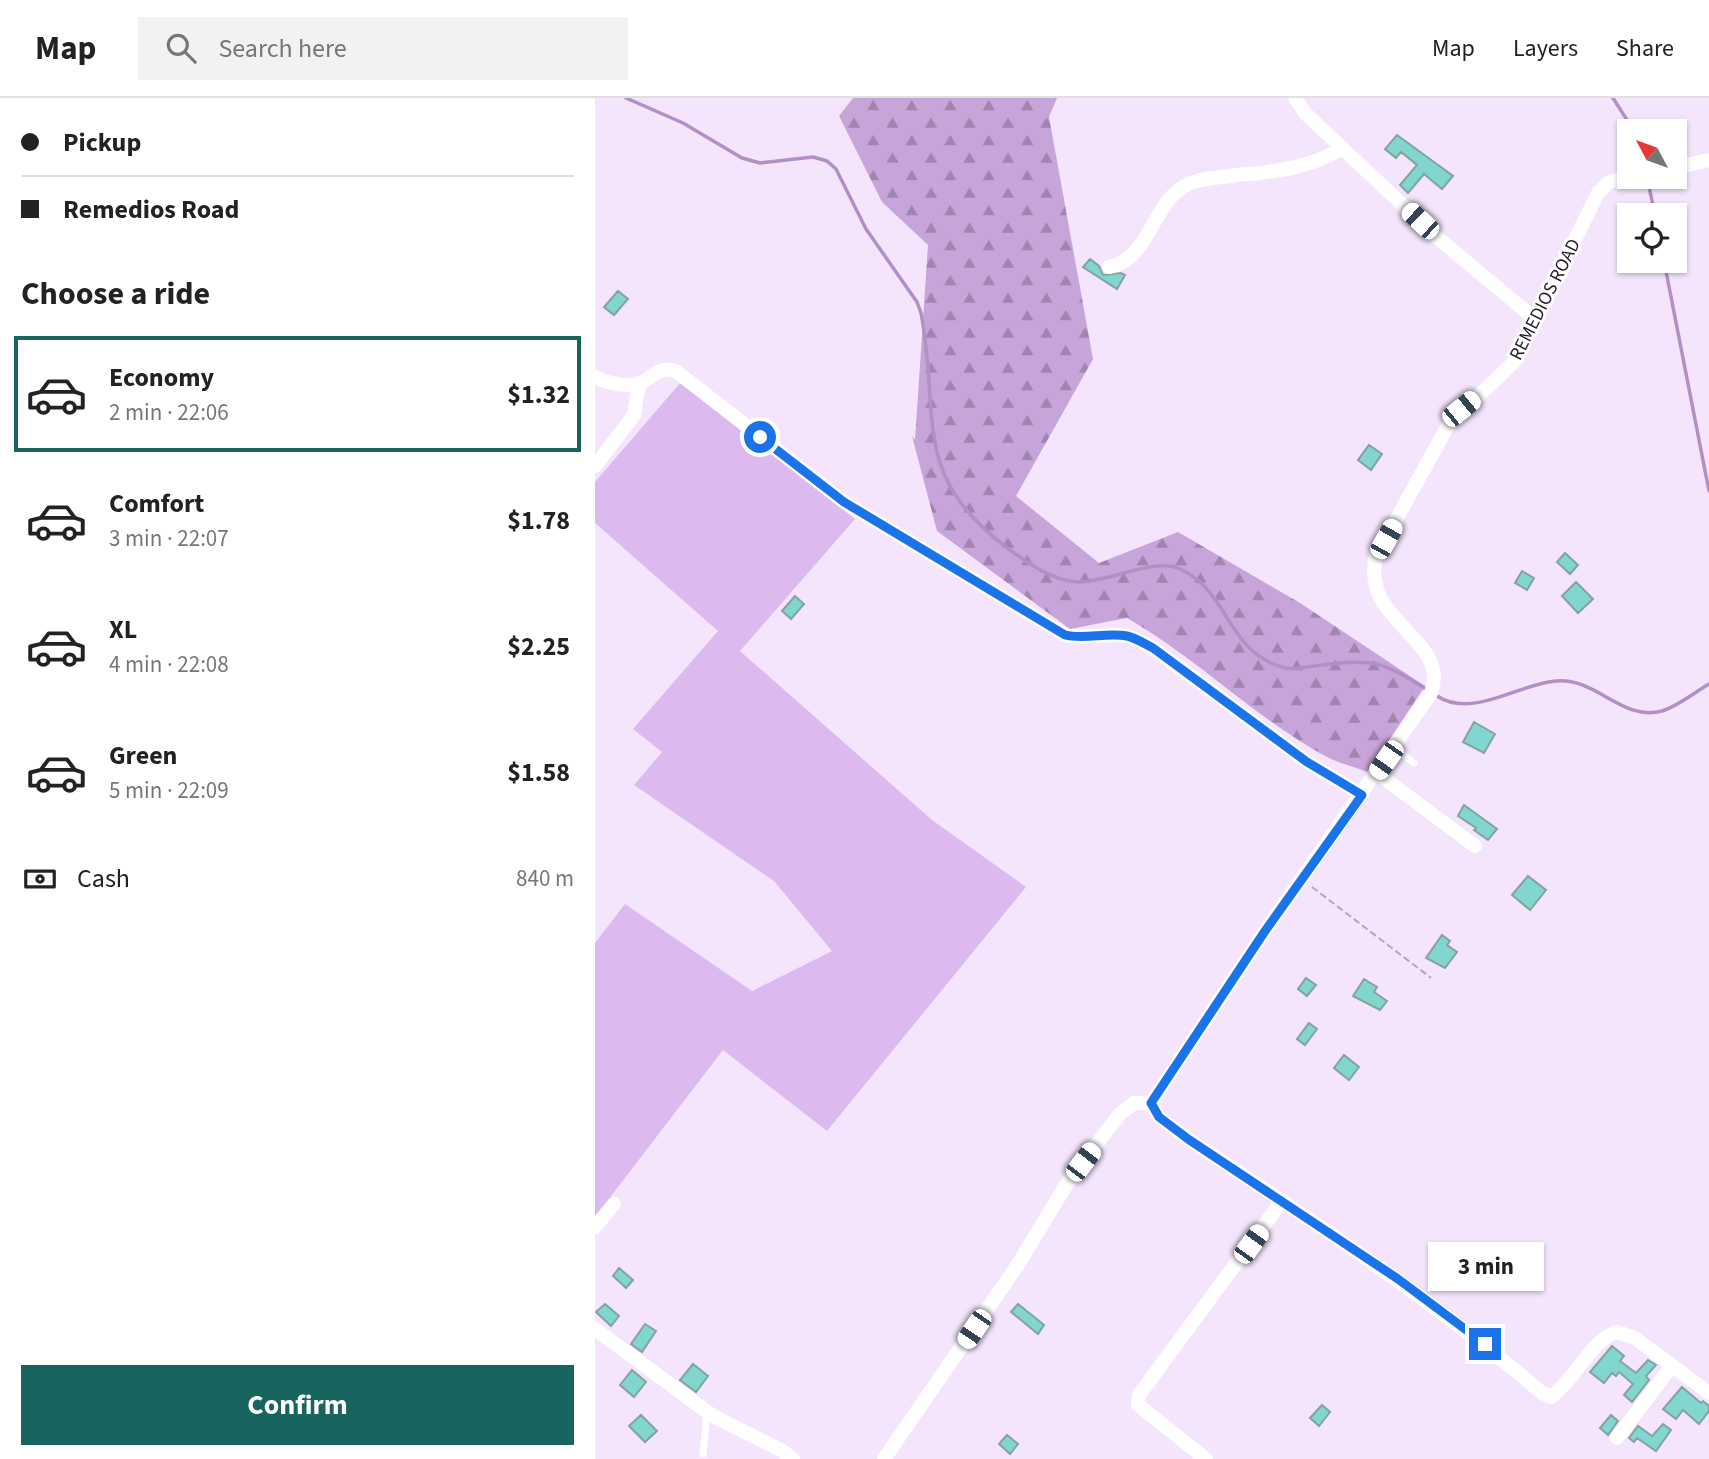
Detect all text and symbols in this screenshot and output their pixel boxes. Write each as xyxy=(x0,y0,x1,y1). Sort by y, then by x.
search box xyxy=(138,17,628,80)
text: Map xyxy=(35,25,96,72)
icon: search xyxy=(162,29,200,67)
text: Search here xyxy=(218,30,347,67)
text: Map xyxy=(1432,31,1475,66)
text: Layers xyxy=(1513,31,1578,66)
text: Share xyxy=(1616,31,1674,66)
north arrow xyxy=(1617,119,1687,189)
map controls xyxy=(1617,119,1687,273)
text: Pickup xyxy=(63,124,141,161)
text: Remedios Road xyxy=(63,191,239,228)
car xyxy=(1398,199,1443,243)
button: locate xyxy=(1617,203,1687,273)
street label: REMEDIOS ROAD xyxy=(1503,234,1588,365)
text: Choose a ride xyxy=(21,271,210,317)
text: Economy xyxy=(109,359,214,396)
icon: car xyxy=(25,363,88,426)
text: $1.32 xyxy=(507,376,570,413)
car xyxy=(1439,388,1484,430)
text: 2 min · 22:06 xyxy=(109,396,229,429)
route start xyxy=(744,421,776,453)
text: Comfort xyxy=(109,485,204,522)
icon: car xyxy=(25,489,88,552)
text: $1.78 xyxy=(507,502,570,539)
car xyxy=(1367,516,1406,562)
text: 3 min · 22:07 xyxy=(109,522,229,555)
text: XL xyxy=(109,611,137,648)
icon: car xyxy=(25,615,88,678)
text: $2.25 xyxy=(507,628,570,665)
text: 4 min · 22:08 xyxy=(109,648,229,681)
text: Green xyxy=(109,737,177,774)
car xyxy=(1366,737,1407,783)
icon: car xyxy=(25,741,88,804)
text: $1.58 xyxy=(507,754,570,791)
text: 5 min · 22:09 xyxy=(109,774,229,807)
icon: cash xyxy=(21,860,59,898)
text: Cash xyxy=(77,860,130,897)
text: 840 m xyxy=(516,862,574,895)
car xyxy=(1062,1139,1105,1185)
car xyxy=(1231,1221,1272,1267)
callout: 3 min xyxy=(1427,1242,1543,1292)
text: 3 min xyxy=(1458,1250,1514,1283)
car xyxy=(954,1306,995,1352)
route end xyxy=(1469,1328,1501,1360)
button: Confirm xyxy=(21,1365,574,1445)

